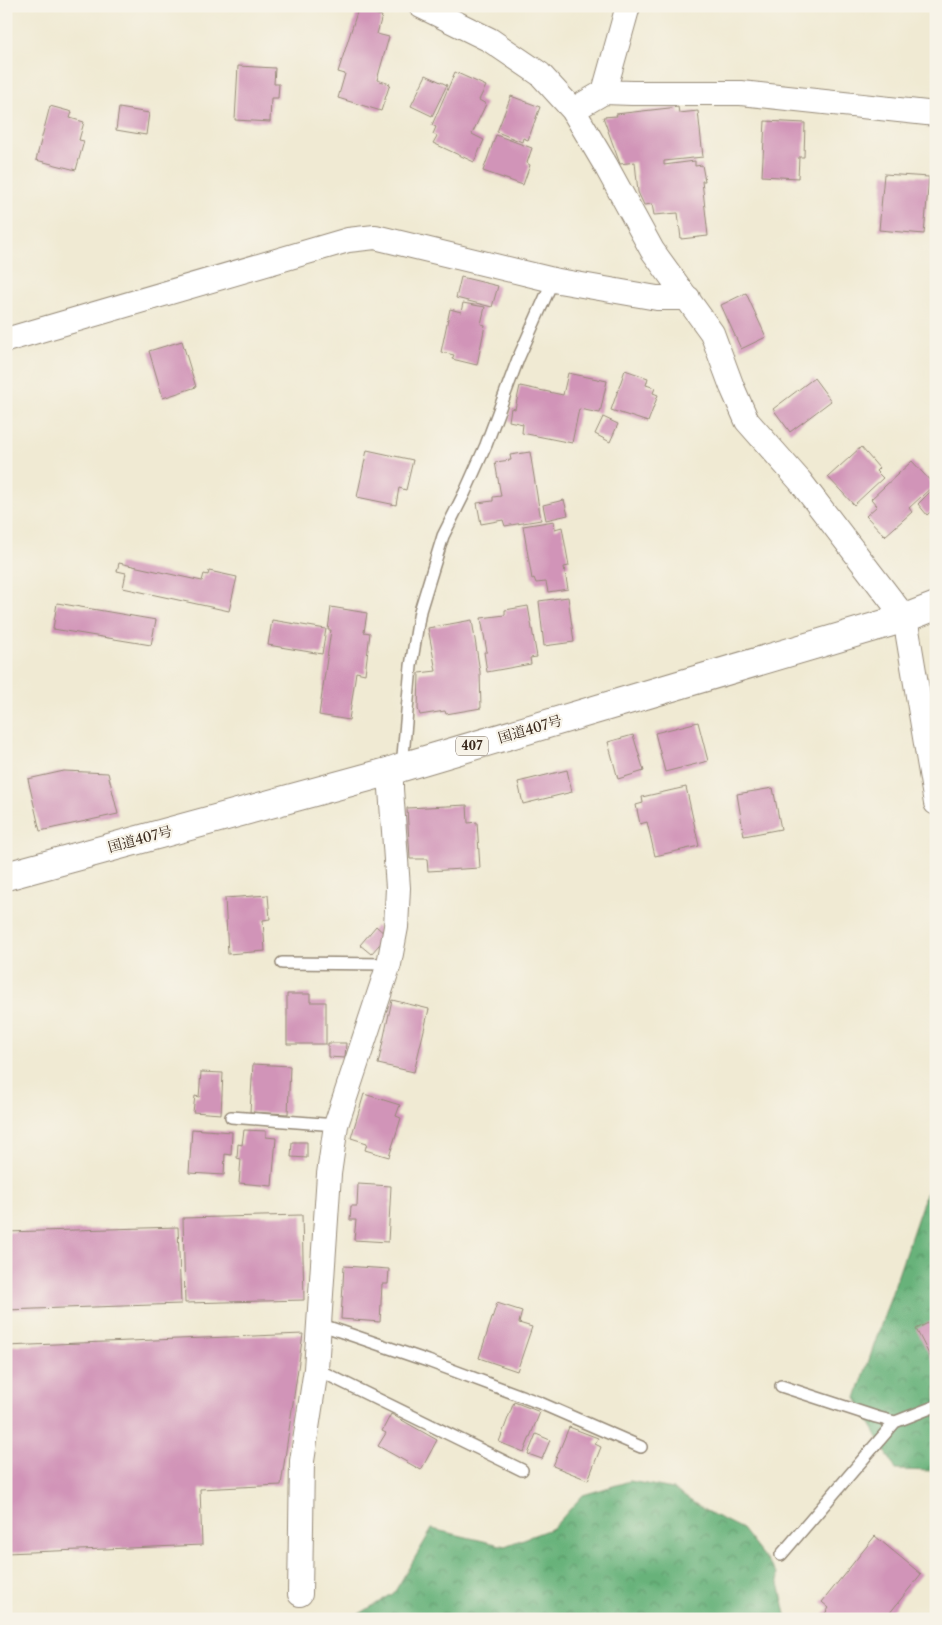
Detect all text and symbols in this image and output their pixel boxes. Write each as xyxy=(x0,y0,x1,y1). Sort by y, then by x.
street label: 国道407号 xyxy=(496,711,564,747)
road number: 407 xyxy=(456,736,488,756)
street label: 国道407号 xyxy=(106,822,174,856)

